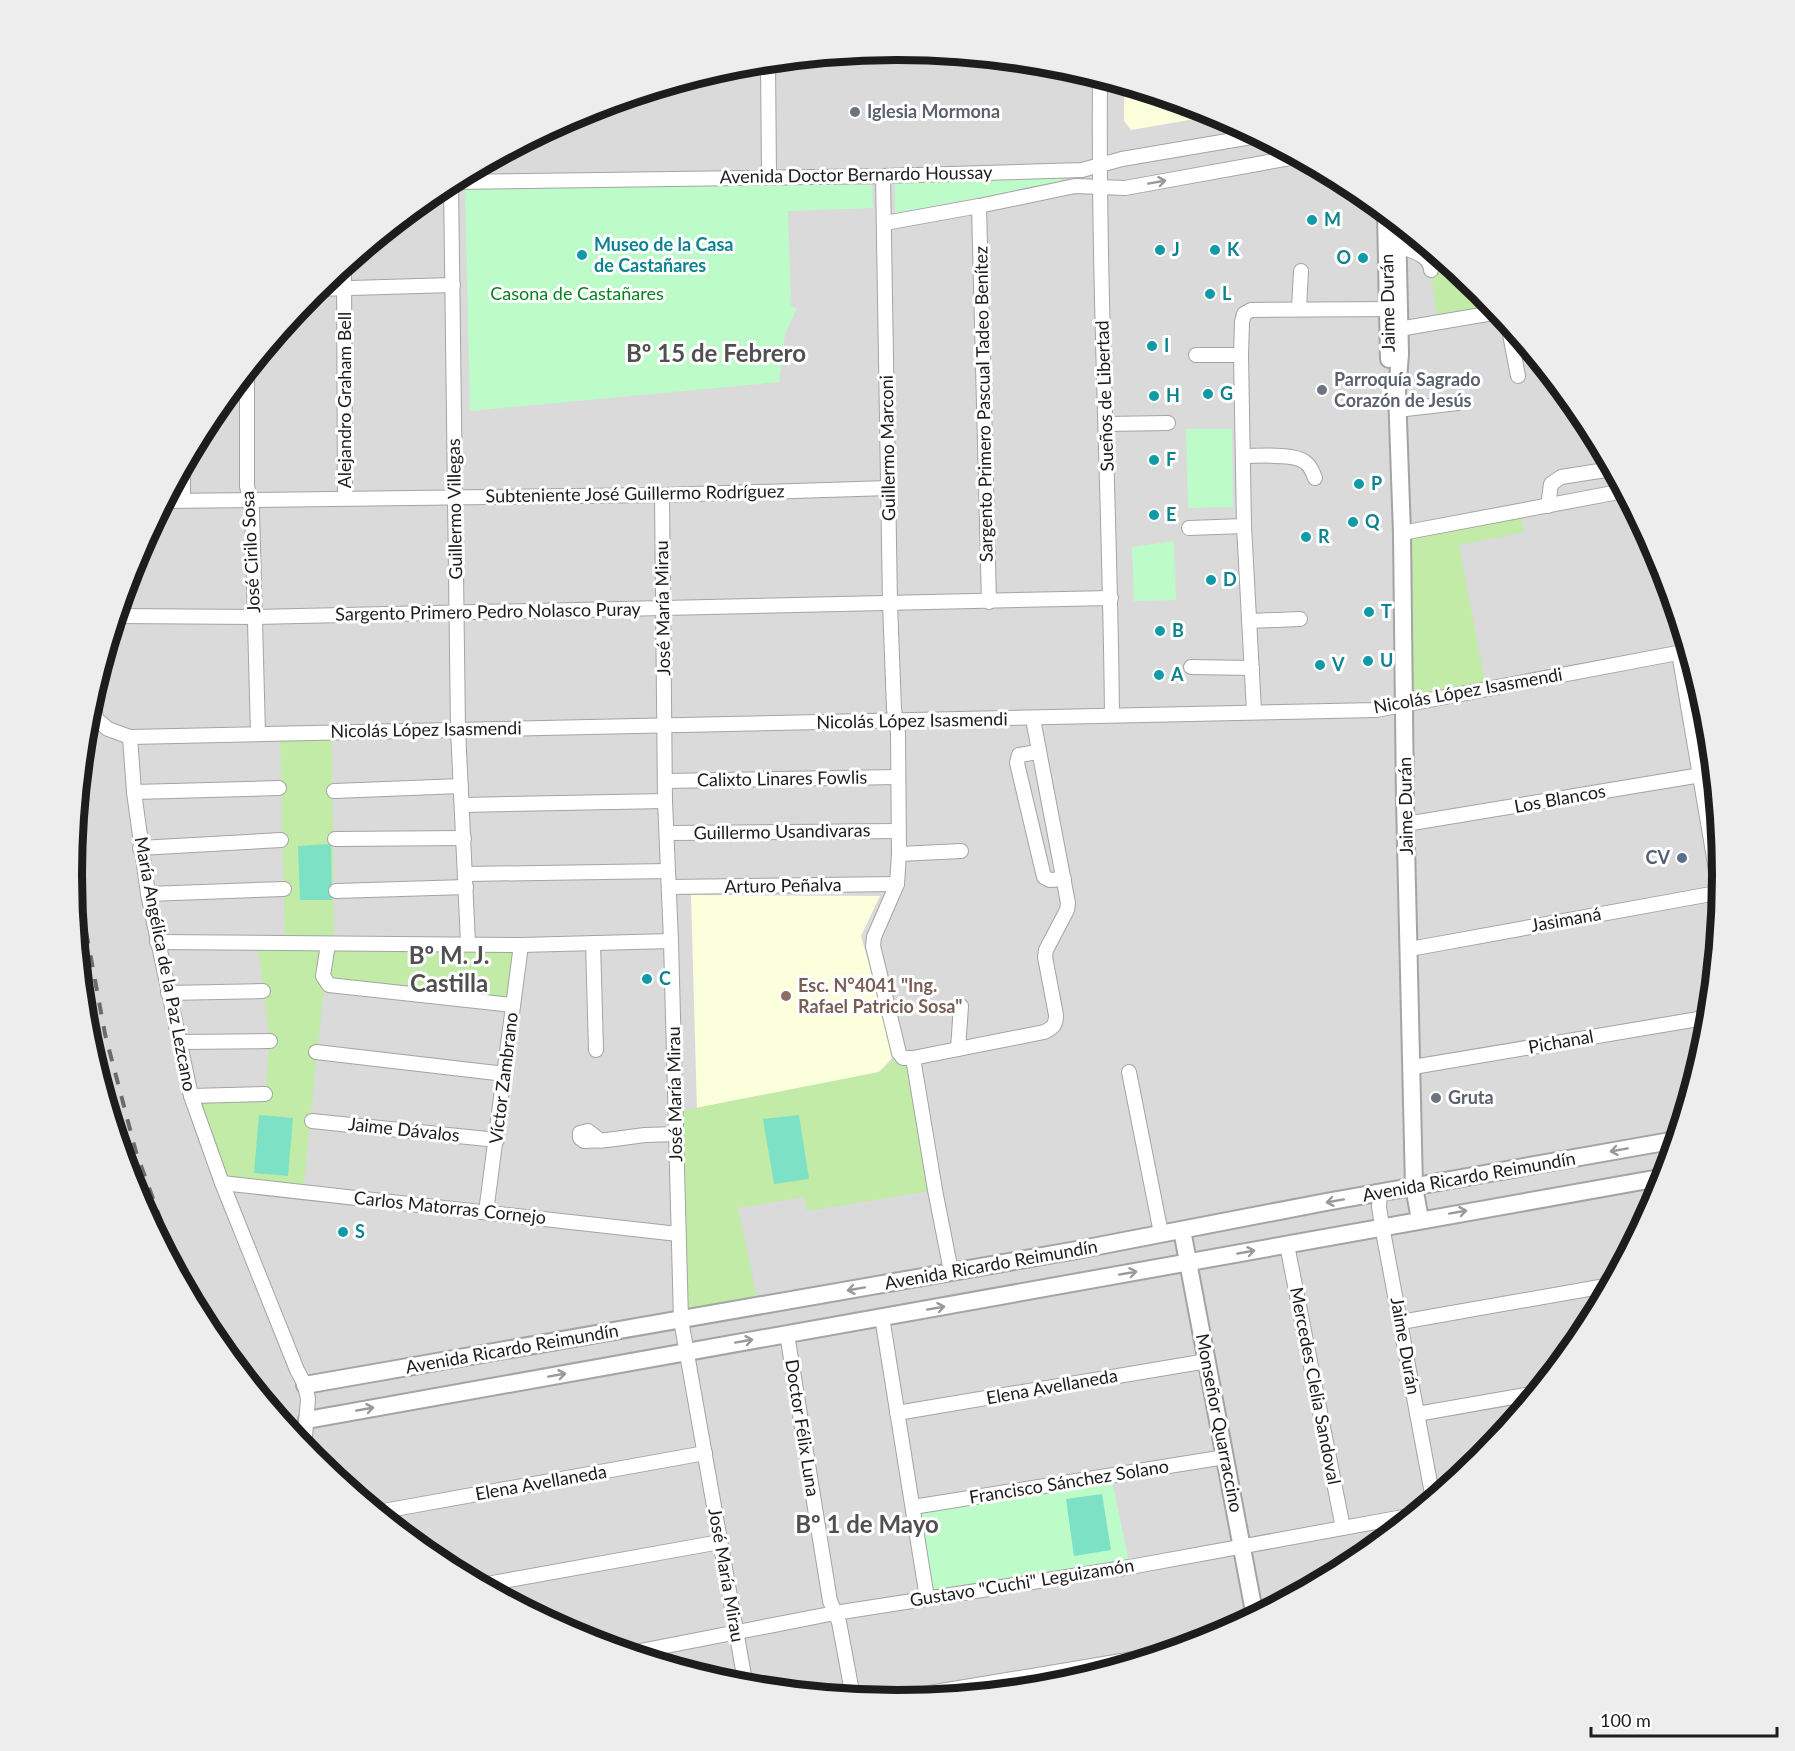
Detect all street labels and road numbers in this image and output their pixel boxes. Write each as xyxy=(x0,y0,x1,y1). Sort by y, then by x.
street label: Avenida Doctor Bernardo Houssay xyxy=(719,161,993,187)
street label: Sargento Primero Pascual Tadeo Benítez xyxy=(969,246,997,562)
street label: Jaime Durán xyxy=(1375,254,1399,352)
street label: Alejandro Graham Bell xyxy=(333,312,355,488)
street label: Sueños de Libertad xyxy=(1090,320,1118,472)
street label: Guillermo Marconi xyxy=(875,375,899,521)
street label: Guillermo Villegas xyxy=(442,438,466,580)
street label: Subteniente José Guillermo Rodríguez xyxy=(485,479,785,507)
street label: José Cirilo Sosa xyxy=(236,490,264,614)
street label: José María Mirau xyxy=(650,540,674,676)
street label: Sargento Primero Pedro Nolasco Puray xyxy=(335,597,642,625)
street label: Nicolás López Isasmendi xyxy=(1372,663,1564,717)
street label: Nicolás López Isasmendi xyxy=(816,707,1008,733)
street label: Nicolás López Isasmendi xyxy=(330,716,522,742)
street label: Jaime Durán xyxy=(1393,757,1417,855)
street label: Calixto Linares Fowlis xyxy=(697,766,868,790)
street label: Los Blancos xyxy=(1512,779,1607,817)
street label: Guillermo Usandivaras xyxy=(693,818,871,844)
street label: María Angélica de la Paz Lezcano xyxy=(130,835,201,1093)
street label: Arturo Peñalva xyxy=(724,873,842,897)
street label: Jasimaná xyxy=(1529,902,1603,936)
street label: Víctor Zambrano xyxy=(484,1011,522,1145)
street label: Pichanal xyxy=(1526,1024,1595,1058)
street label: José María Mirau xyxy=(662,1026,686,1162)
street label: Jaime Dávalos xyxy=(347,1112,461,1146)
street label: Avenida Ricardo Reimundín xyxy=(1361,1146,1577,1206)
street label: Carlos Matorras Cornejo xyxy=(353,1186,547,1228)
street label: Avenida Ricardo Reimundín xyxy=(883,1234,1099,1294)
street label: Mercedes Clelia Sandoval xyxy=(1286,1285,1346,1487)
street label: Jaime Durán xyxy=(1387,1295,1425,1396)
street label: Avenida Ricardo Reimundín xyxy=(404,1318,620,1378)
street label: Monseñor Quarraccino xyxy=(1192,1331,1248,1514)
street label: Doctor Félix Luna xyxy=(781,1358,825,1498)
street label: Elena Avellaneda xyxy=(984,1364,1119,1408)
street label: Francisco Sánchez Solano xyxy=(968,1454,1170,1508)
street label: Elena Avellaneda xyxy=(473,1460,608,1504)
street label: José María Mirau xyxy=(704,1506,750,1643)
street label: Gustavo "Cuchi" Leguizamón xyxy=(908,1553,1135,1611)

